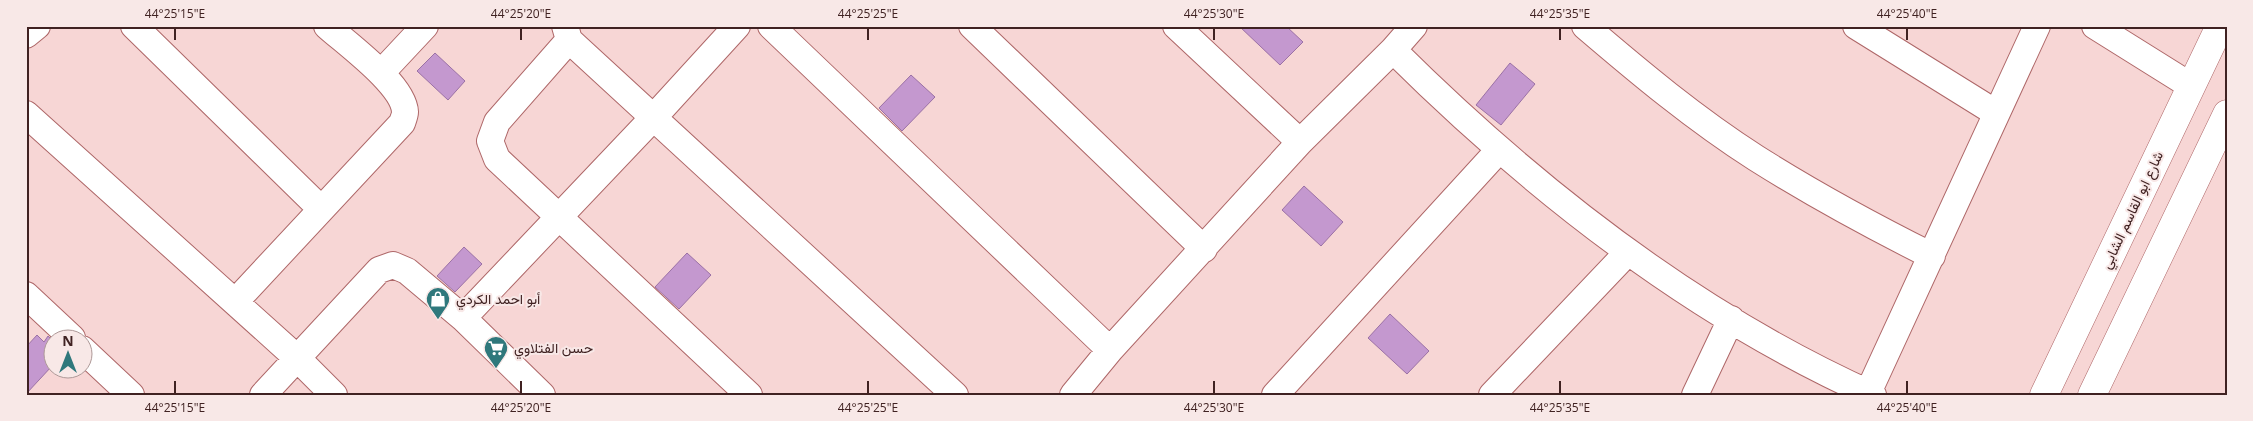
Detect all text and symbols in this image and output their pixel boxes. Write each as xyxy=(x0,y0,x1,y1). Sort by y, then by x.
text: 44°25'15"E xyxy=(145,5,205,22)
text: 44°25'20"E xyxy=(491,5,551,22)
text: 44°25'25"E xyxy=(838,5,898,22)
text: 44°25'30"E xyxy=(1184,5,1244,22)
text: 44°25'35"E xyxy=(1530,5,1590,22)
text: 44°25'40"E xyxy=(1877,5,1937,22)
street label: شارع ابو القاسم الشابي xyxy=(2096,148,2170,273)
shop icon: أبو احمد الكردي xyxy=(425,286,451,320)
place label: أبو احمد الكردي xyxy=(456,289,540,311)
north arrow xyxy=(42,328,92,378)
text: N xyxy=(62,331,74,350)
supermarket icon: حسن الفتلاوي xyxy=(483,335,509,369)
place label: حسن الفتلاوي xyxy=(514,338,593,360)
text: 44°25'15"E xyxy=(145,399,205,416)
text: 44°25'20"E xyxy=(491,399,551,416)
text: 44°25'25"E xyxy=(838,399,898,416)
text: 44°25'30"E xyxy=(1184,399,1244,416)
text: 44°25'35"E xyxy=(1530,399,1590,416)
text: 44°25'40"E xyxy=(1877,399,1937,416)

